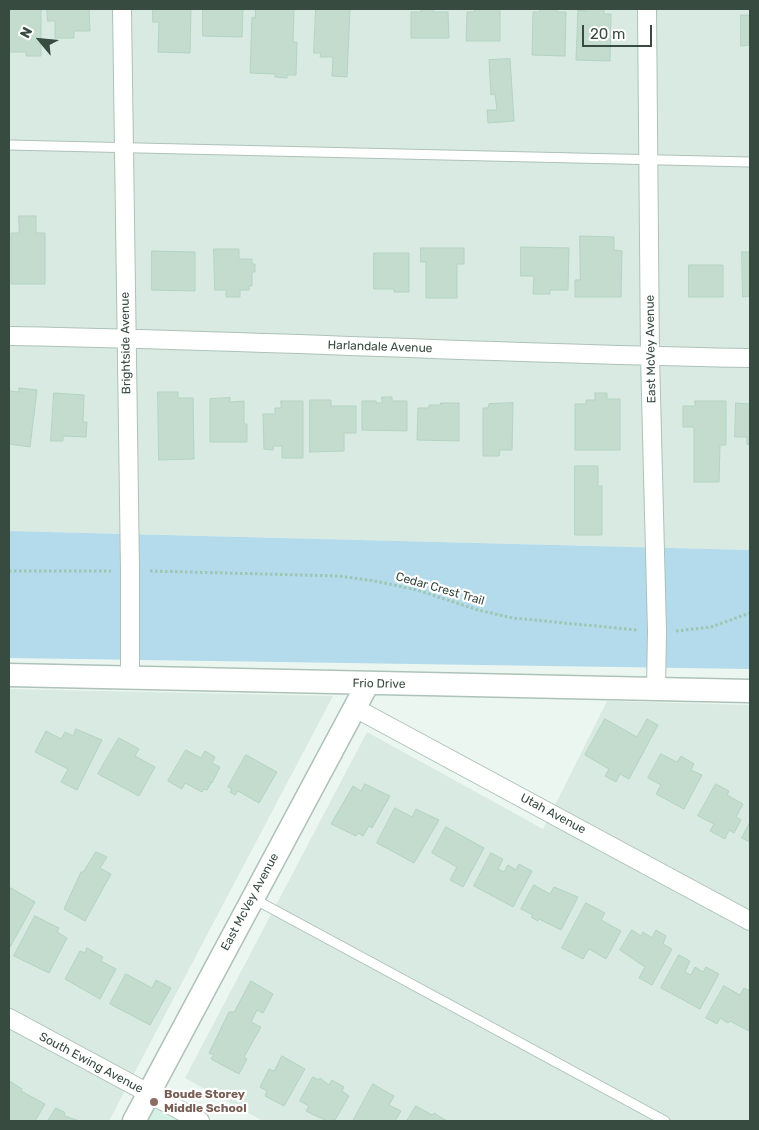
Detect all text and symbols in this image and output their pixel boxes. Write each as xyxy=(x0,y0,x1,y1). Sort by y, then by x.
north arrow xyxy=(15,15,65,65)
scale bar xyxy=(584,15,654,47)
text: N xyxy=(16,24,36,41)
text: 20 m xyxy=(590,25,625,43)
street label: Brightside Avenue xyxy=(118,292,134,394)
street label: East McVey Avenue xyxy=(643,295,659,403)
street label: Harlandale Avenue xyxy=(327,338,433,356)
street label: Cedar Crest Trail xyxy=(394,569,486,609)
street label: Frio Drive xyxy=(352,676,406,692)
street label: Utah Avenue xyxy=(518,791,588,837)
street label: East McVey Avenue xyxy=(218,851,282,953)
street label: South Ewing Avenue xyxy=(37,1030,145,1096)
place label: Boude Storey Middle School xyxy=(164,1088,247,1116)
marker: Boude Storey Middle School xyxy=(148,1096,160,1108)

